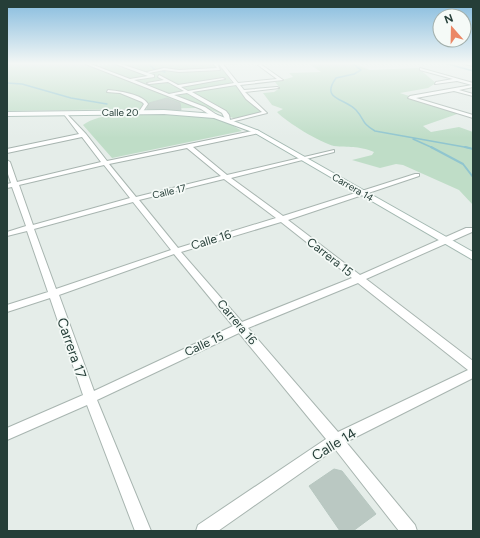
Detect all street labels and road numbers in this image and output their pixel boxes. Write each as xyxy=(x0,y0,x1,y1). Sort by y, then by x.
street label: Calle 20 xyxy=(102,106,138,119)
street label: Carrera 14 xyxy=(330,170,376,205)
street label: Calle 17 xyxy=(151,181,188,202)
street label: Calle 16 xyxy=(189,227,233,253)
street label: Carrera 15 xyxy=(304,235,356,279)
street label: Carrera 16 xyxy=(214,297,260,347)
street label: Carrera 17 xyxy=(53,316,90,381)
street label: Calle 15 xyxy=(182,329,226,359)
street label: Calle 14 xyxy=(309,424,360,464)

